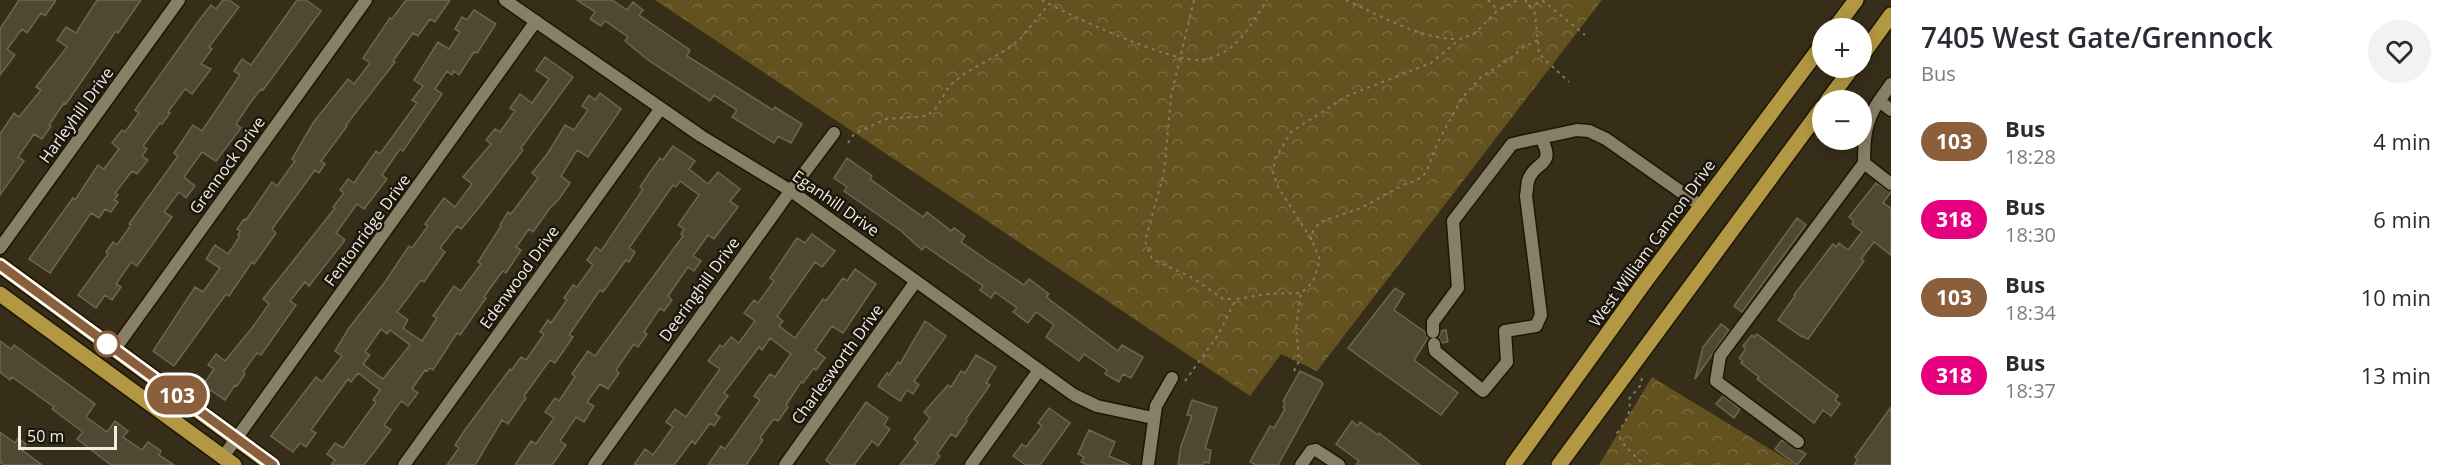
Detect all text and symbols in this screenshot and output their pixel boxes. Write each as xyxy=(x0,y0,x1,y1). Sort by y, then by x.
map controls xyxy=(1812,18,1872,150)
button: + xyxy=(1812,18,1872,78)
text: 7405 West Gate/Grennock xyxy=(1921,18,2273,56)
button: heart xyxy=(2368,20,2431,83)
text: Bus xyxy=(1921,60,1956,87)
street label: Harleyhill Drive xyxy=(34,63,118,167)
button: − xyxy=(1812,90,1872,150)
street label: Grennock Drive xyxy=(184,112,270,218)
text: Bus xyxy=(2005,113,2045,143)
text: 4 min xyxy=(2373,126,2431,156)
text: 103 xyxy=(1936,127,1972,155)
text: 18:28 xyxy=(2005,143,2056,170)
street label: West William Cannon Drive xyxy=(1584,155,1720,331)
street label: Eganhill Drive xyxy=(788,165,884,241)
street label: Fentonridge Drive xyxy=(319,170,415,290)
text: Bus xyxy=(2005,191,2045,221)
text: 6 min xyxy=(2373,204,2431,234)
text: 318 xyxy=(1936,205,1972,233)
street label: Edenwood Drive xyxy=(474,221,564,333)
text: 18:30 xyxy=(2005,221,2056,248)
street label: Deeringhill Drive xyxy=(654,232,744,346)
text: Bus xyxy=(2005,269,2045,299)
text: 10 min xyxy=(2361,282,2431,312)
text: 103 xyxy=(1936,283,1972,311)
text: 18:34 xyxy=(2005,299,2056,326)
street label: Charlesworth Drive xyxy=(786,300,888,428)
unlabelled marker xyxy=(94,331,120,357)
text: Bus xyxy=(2005,347,2045,377)
text: 13 min xyxy=(2361,360,2431,390)
text: 318 xyxy=(1936,361,1972,389)
line badge: 103 xyxy=(142,376,212,414)
text: 18:37 xyxy=(2005,377,2056,404)
text: 103 xyxy=(159,381,195,409)
scale bar xyxy=(18,423,117,450)
text: 50 m xyxy=(27,425,64,447)

